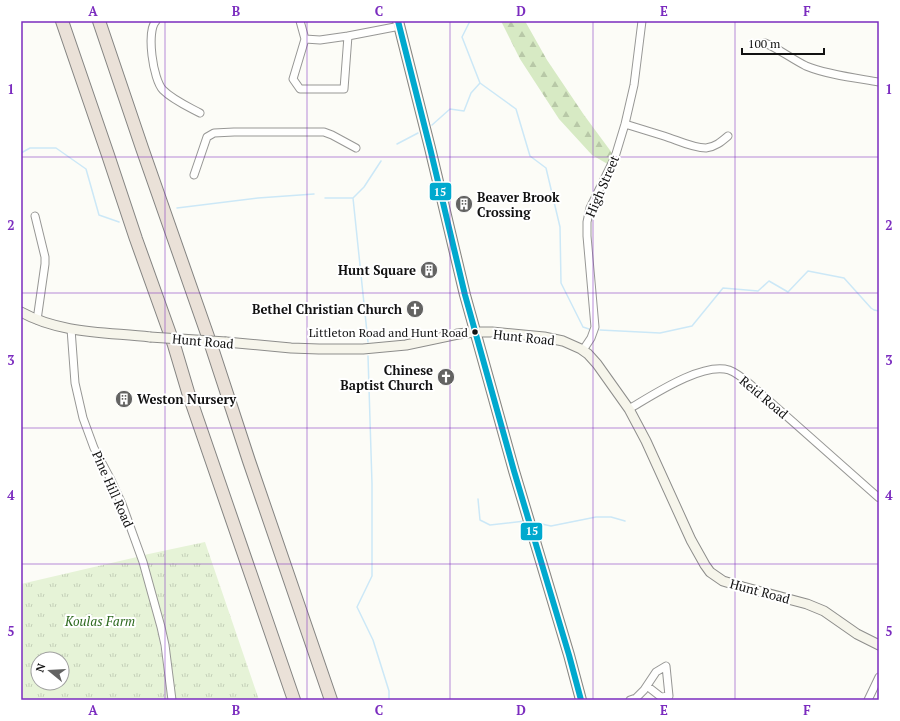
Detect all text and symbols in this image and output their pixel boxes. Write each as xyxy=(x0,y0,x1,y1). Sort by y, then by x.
text: A xyxy=(88,2,98,20)
text: B xyxy=(232,2,240,20)
text: C xyxy=(375,2,383,20)
text: D xyxy=(516,2,526,20)
text: E xyxy=(660,2,668,20)
text: F xyxy=(803,2,811,20)
scale bar xyxy=(742,30,824,56)
text: 100 m xyxy=(748,36,781,51)
text: 1 xyxy=(7,80,15,98)
text: 1 xyxy=(885,80,893,98)
street label: High Street xyxy=(581,152,623,220)
line badge: 15 xyxy=(429,182,452,201)
text: 15 xyxy=(434,185,446,199)
place label: Beaver Brook Crossing xyxy=(477,188,560,221)
building icon: Beaver Brook Crossing xyxy=(454,194,474,214)
text: 2 xyxy=(7,216,15,234)
text: 2 xyxy=(885,216,893,234)
building icon: Hunt Square xyxy=(419,260,439,280)
place label: Hunt Square xyxy=(338,261,416,279)
church icon: Bethel Christian Church xyxy=(405,299,425,319)
place label: Bethel Christian Church xyxy=(252,300,403,318)
place label: Littleton Road and Hunt Road xyxy=(309,325,468,340)
street label: Hunt Road xyxy=(492,325,556,349)
marker: Littleton Road and Hunt Road xyxy=(470,327,480,337)
street label: Hunt Road xyxy=(172,329,234,353)
text: 3 xyxy=(7,351,15,369)
text: 3 xyxy=(885,351,893,369)
place label: Chinese Baptist Church xyxy=(340,361,434,394)
church icon: Chinese Baptist Church xyxy=(436,367,456,387)
street label: Reid Road xyxy=(736,372,792,422)
building icon: Weston Nursery xyxy=(114,389,134,409)
place label: Weston Nursery xyxy=(137,390,237,408)
street label: Pine Hill Road xyxy=(88,448,138,530)
text: 4 xyxy=(7,486,15,504)
text: 4 xyxy=(885,486,893,504)
line badge: 15 xyxy=(520,522,543,541)
text: 15 xyxy=(526,524,538,538)
street label: Hunt Road xyxy=(728,574,792,608)
park label: Koulas Farm xyxy=(64,612,135,630)
text: 5 xyxy=(7,622,15,640)
text: 5 xyxy=(885,622,893,640)
north arrow xyxy=(30,651,70,691)
text: N xyxy=(33,661,49,674)
text: A xyxy=(88,701,98,719)
text: B xyxy=(232,701,240,719)
text: C xyxy=(375,701,383,719)
text: D xyxy=(516,701,526,719)
text: E xyxy=(660,701,668,719)
text: F xyxy=(803,701,811,719)

